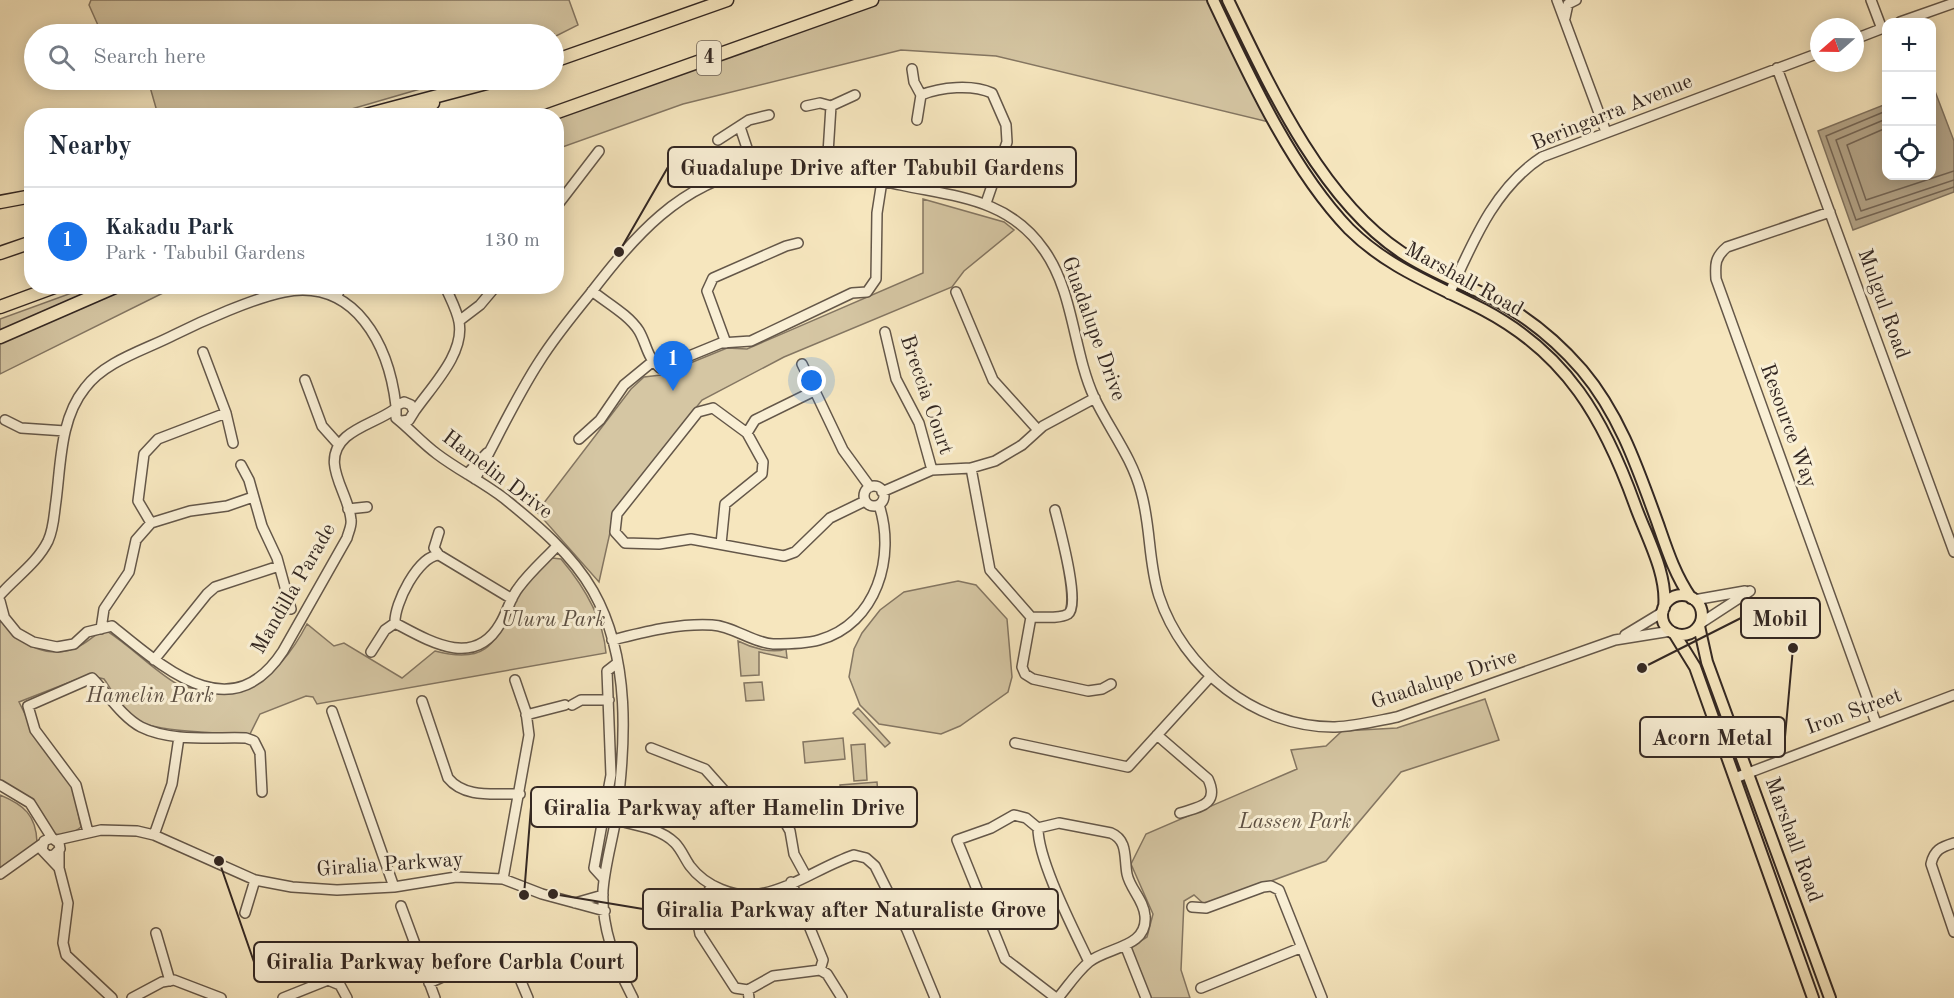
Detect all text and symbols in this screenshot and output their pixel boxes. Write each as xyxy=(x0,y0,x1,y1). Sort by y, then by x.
north arrow xyxy=(1810,18,1864,72)
map controls xyxy=(1882,18,1936,180)
button: + xyxy=(1882,18,1936,72)
search box xyxy=(24,24,564,90)
icon: search xyxy=(45,41,78,74)
road number: 4 xyxy=(697,41,721,75)
text: Search here xyxy=(93,46,206,68)
street label: Beringarra Avenue xyxy=(1528,71,1696,155)
button: − xyxy=(1882,72,1936,126)
button: locate xyxy=(1882,126,1936,180)
text: Nearby xyxy=(48,134,132,160)
callout: Guadalupe Drive after Tabubil Gardens xyxy=(668,147,1076,187)
text: Guadalupe Drive after Tabubil Gardens xyxy=(680,158,1064,180)
text: Kakadu Park xyxy=(105,217,234,239)
text: 1 xyxy=(62,231,73,251)
text: 130 m xyxy=(484,231,540,251)
street label: Marshall Road xyxy=(1401,239,1527,321)
text: Park · Tabubil Gardens xyxy=(105,244,305,264)
street label: Mulgul Road xyxy=(1853,246,1913,362)
street label: Guadalupe Drive xyxy=(1057,254,1129,404)
street label: Breccia Court xyxy=(896,333,956,457)
pin: 1 xyxy=(654,342,692,391)
street label: Resource Way xyxy=(1756,361,1820,491)
your location xyxy=(797,366,826,395)
street label: Hamelin Drive xyxy=(438,427,556,523)
street label: Mandilla Parade xyxy=(248,520,340,658)
callout: Mobil xyxy=(1741,598,1820,638)
text: Mobil xyxy=(1752,609,1808,631)
park label: Uluru Park xyxy=(501,610,605,631)
street label: Guadalupe Drive xyxy=(1369,647,1519,713)
street label: Iron Street xyxy=(1803,685,1905,739)
park label: Hamelin Park xyxy=(85,686,214,707)
callout: Acorn Metal xyxy=(1640,717,1785,757)
text: Acorn Metal xyxy=(1651,728,1773,750)
street label: Marshall Road xyxy=(1761,775,1825,905)
callout: Giralia Parkway after Hamelin Drive xyxy=(531,787,917,827)
text: Giralia Parkway after Hamelin Drive xyxy=(543,798,905,820)
park label: Lassen Park xyxy=(1237,812,1352,833)
street label: Giralia Parkway xyxy=(316,849,464,881)
callout: Giralia Parkway after Naturaliste Grove xyxy=(643,889,1058,929)
text: Giralia Parkway after Naturaliste Grove xyxy=(656,900,1046,922)
callout: Giralia Parkway before Carbla Court xyxy=(254,942,637,982)
text: Giralia Parkway before Carbla Court xyxy=(266,952,624,974)

